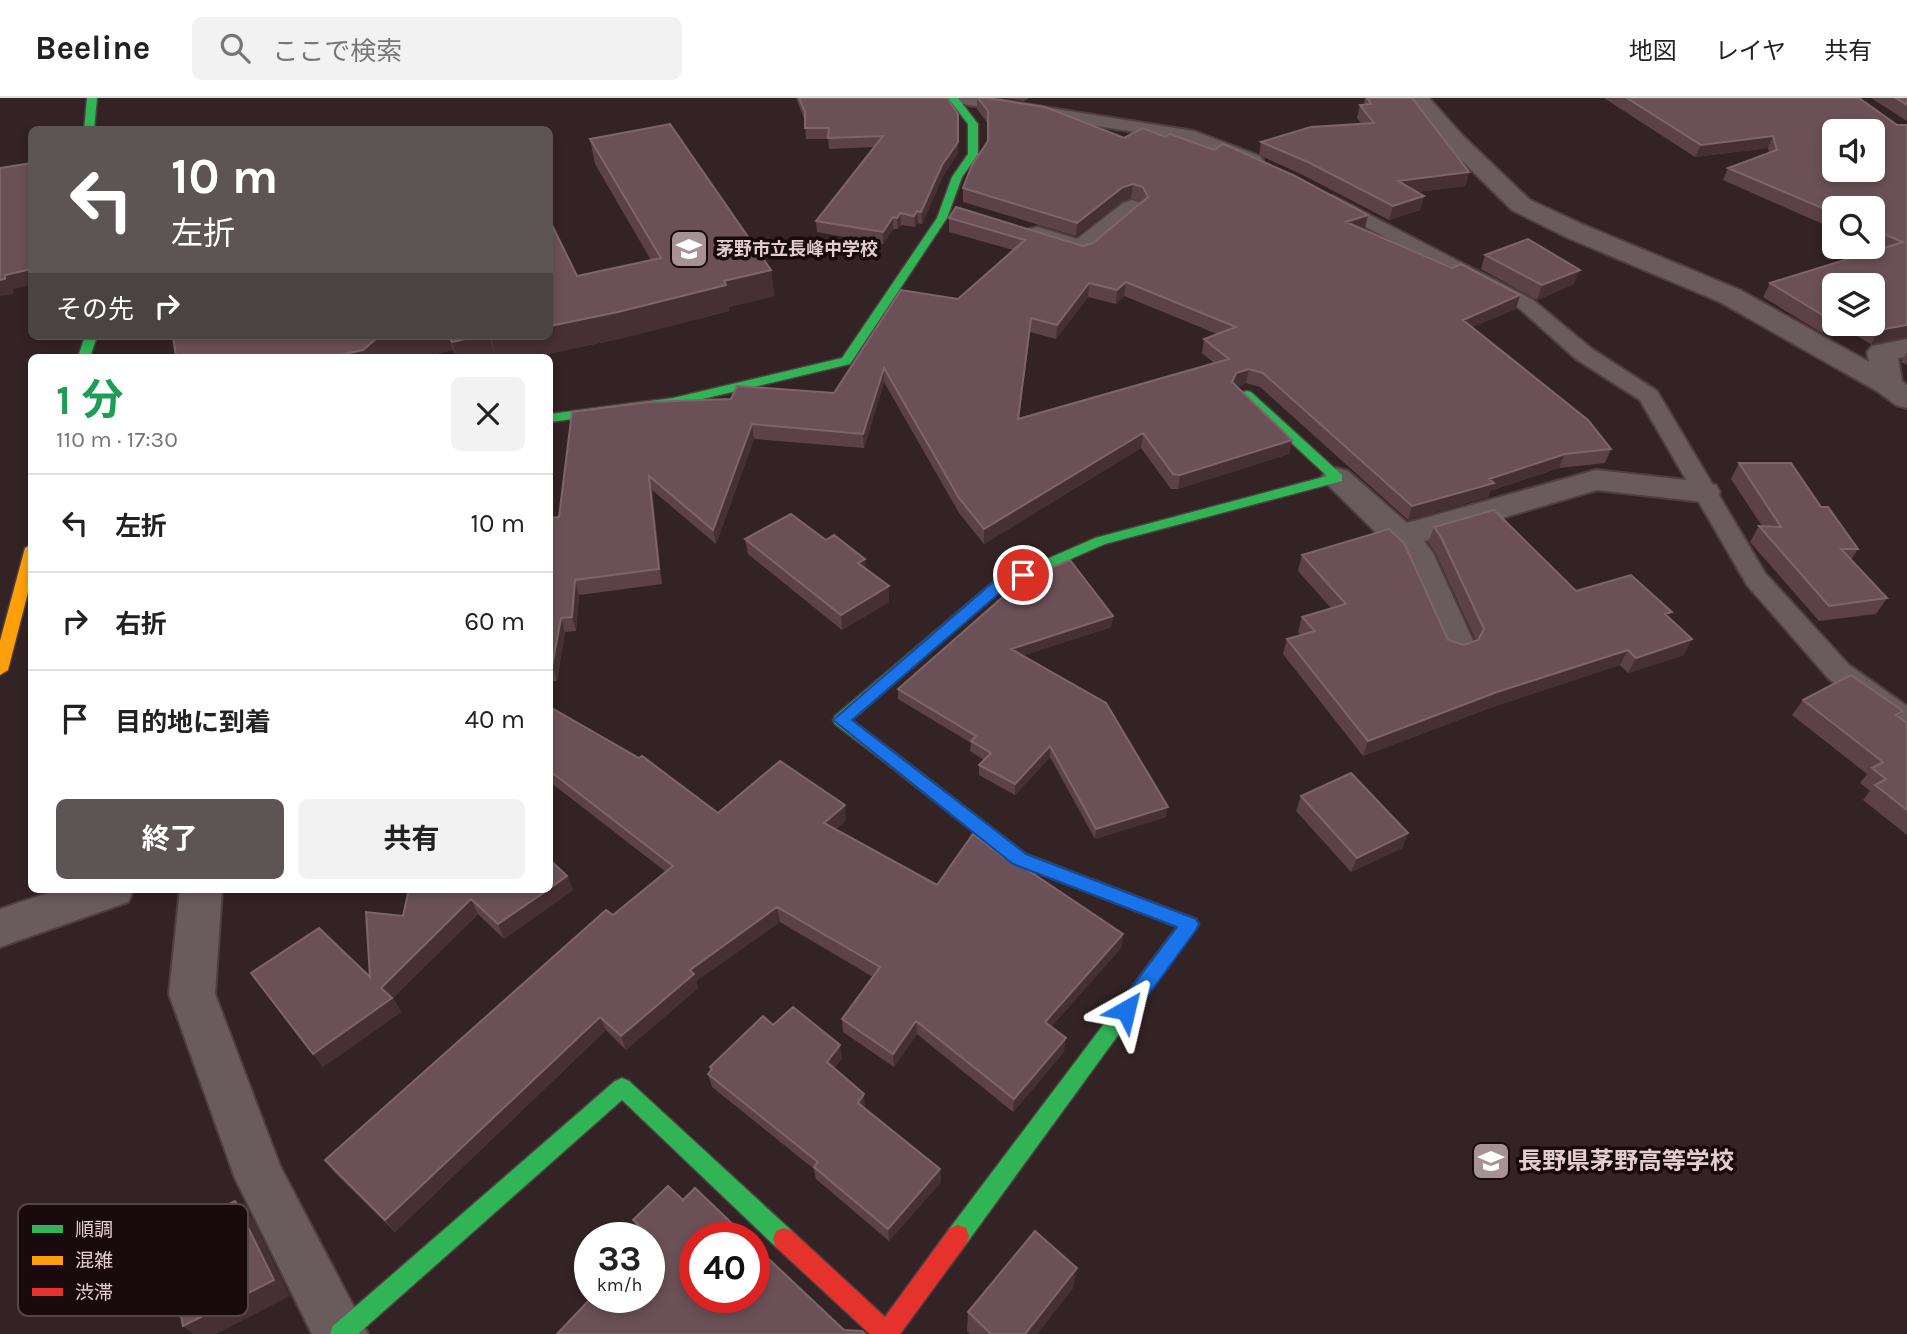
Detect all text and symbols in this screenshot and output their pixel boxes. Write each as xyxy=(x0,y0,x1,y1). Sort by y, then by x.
search box xyxy=(192,17,682,80)
text: Beeline xyxy=(35,29,150,67)
icon: search xyxy=(216,29,254,67)
text: ここで検索 xyxy=(272,36,402,67)
text: 地図 xyxy=(1629,37,1677,65)
text: レイヤ xyxy=(1715,37,1786,65)
text: 共有 xyxy=(1824,37,1872,65)
map controls xyxy=(1822,119,1885,336)
button: sound xyxy=(1822,119,1885,182)
text: 10 m xyxy=(171,148,278,205)
icon: left xyxy=(56,154,147,245)
button: search xyxy=(1822,196,1885,259)
text: 左折 xyxy=(171,215,235,252)
school or university icon: 茅野市立長峰中学校 xyxy=(668,228,710,270)
place label: 茅野市立長峰中学校 xyxy=(716,238,878,260)
button: layers xyxy=(1822,273,1885,336)
icon: right xyxy=(148,287,186,325)
text: その先 xyxy=(56,294,134,325)
text: 1 分 xyxy=(56,375,124,425)
button: close xyxy=(451,377,525,451)
text: 110 m · 17:30 xyxy=(56,426,178,453)
icon: left xyxy=(56,504,94,542)
text: 10 m xyxy=(470,508,525,539)
text: 左折 xyxy=(115,511,167,542)
pin xyxy=(993,545,1053,605)
icon: arrive xyxy=(1004,556,1042,594)
icon: right xyxy=(56,602,94,640)
text: 60 m xyxy=(464,606,525,637)
text: 右折 xyxy=(115,609,167,640)
icon: arrive xyxy=(56,700,94,738)
text: 40 m xyxy=(465,704,525,735)
text: 目的地に到着 xyxy=(115,707,271,738)
button: 終了 xyxy=(56,799,284,879)
button: 共有 xyxy=(298,799,525,879)
position arrow xyxy=(1089,973,1163,1047)
school or university icon: 長野県茅野高等学校 xyxy=(1470,1140,1512,1182)
place label: 長野県茅野高等学校 xyxy=(1518,1147,1734,1175)
legend xyxy=(18,1204,248,1316)
text: 順調 xyxy=(75,1219,113,1241)
speed limit sign: 40 xyxy=(679,1222,770,1313)
text: 33 xyxy=(598,1238,641,1279)
text: 混雑 xyxy=(75,1250,113,1272)
text: km/h xyxy=(597,1274,642,1296)
text: 渋滞 xyxy=(75,1282,113,1304)

